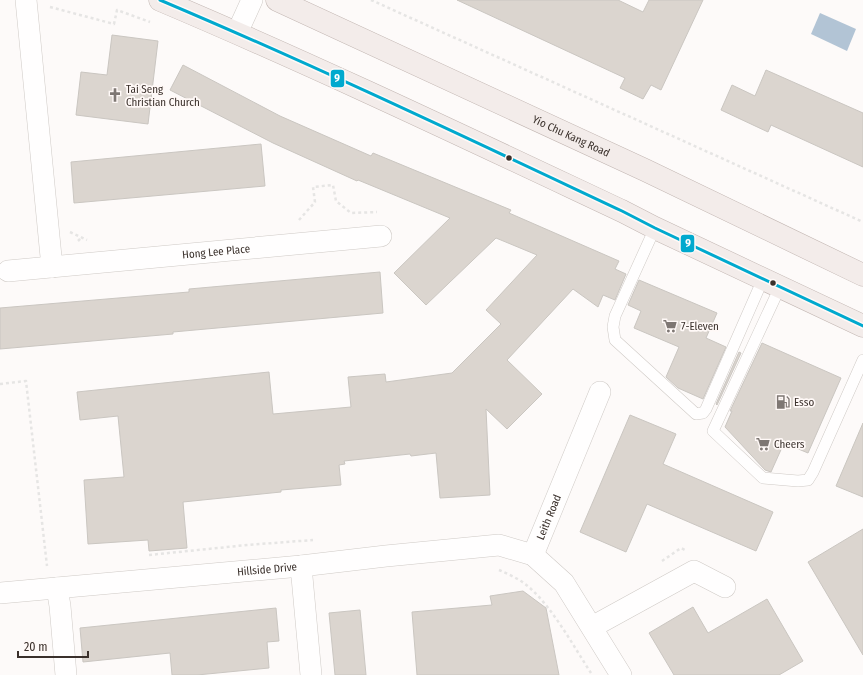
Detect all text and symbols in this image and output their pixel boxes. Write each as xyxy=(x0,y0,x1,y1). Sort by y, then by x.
line badge: 9 xyxy=(330,69,345,88)
text: 9 xyxy=(334,72,340,85)
place label: Tai Seng Christian Church xyxy=(126,83,200,109)
church icon: Tai Seng Christian Church xyxy=(107,87,123,103)
street label: Yio Chu Kang Road xyxy=(530,112,612,159)
unlabelled marker xyxy=(504,153,514,163)
line badge: 9 xyxy=(680,234,695,253)
text: 9 xyxy=(685,237,691,250)
street label: Hong Lee Place xyxy=(182,242,251,261)
unlabelled marker xyxy=(768,278,778,288)
supermarket icon: 7-Eleven xyxy=(662,318,678,334)
place label: 7-Eleven xyxy=(681,320,719,333)
fuel station icon: Esso xyxy=(775,394,791,410)
place label: Esso xyxy=(794,396,814,409)
supermarket icon: Cheers xyxy=(755,436,771,452)
place label: Cheers xyxy=(774,438,805,451)
street label: Leith Road xyxy=(534,493,564,542)
street label: Hillside Drive xyxy=(236,560,297,578)
scale bar xyxy=(18,633,88,659)
text: 20 m xyxy=(24,640,48,654)

